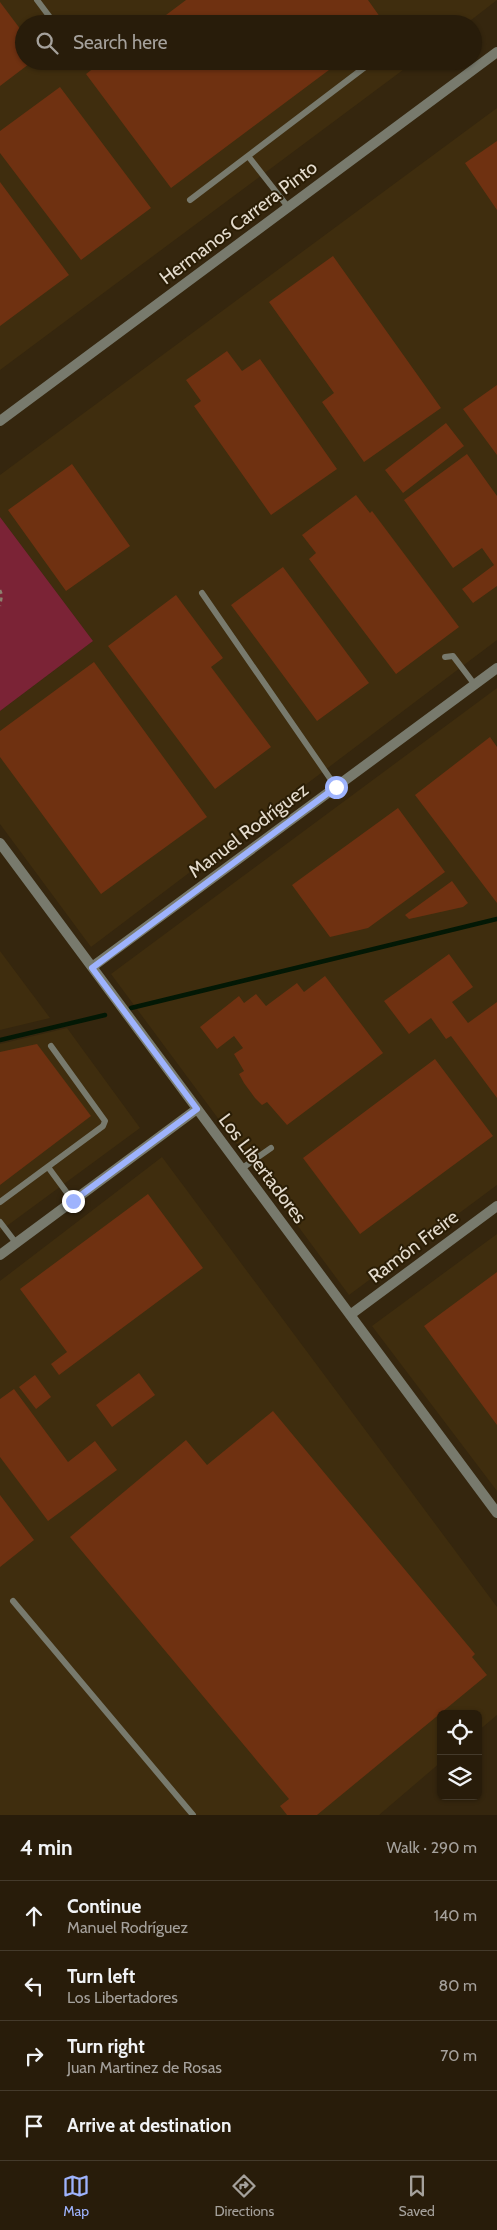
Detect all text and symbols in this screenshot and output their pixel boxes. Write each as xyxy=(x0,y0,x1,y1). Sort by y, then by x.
search box xyxy=(15,15,482,70)
icon: search xyxy=(33,29,61,57)
text: Search here xyxy=(73,31,167,54)
street label: Hermanos Carrera Pinto xyxy=(155,156,322,289)
route start xyxy=(325,776,348,799)
street label: Manuel Rodríguez xyxy=(184,778,313,883)
street label: Los Libertadores xyxy=(214,1109,311,1228)
route end xyxy=(62,1190,85,1213)
street label: Ramón Freire xyxy=(364,1205,463,1288)
map controls xyxy=(437,1710,482,1800)
button: locate xyxy=(437,1710,482,1755)
button: layers xyxy=(437,1755,482,1800)
text: 4 min xyxy=(20,1835,73,1860)
text: Walk · 290 m xyxy=(387,1838,477,1857)
text: Continue xyxy=(67,1895,141,1918)
icon: ahead xyxy=(20,1902,48,1930)
text: 140 m xyxy=(434,1906,477,1925)
text: Manuel Rodríguez xyxy=(67,1918,188,1937)
text: Turn left xyxy=(67,1965,135,1988)
icon: left xyxy=(20,1972,48,2000)
text: 80 m xyxy=(439,1976,477,1995)
text: Los Libertadores xyxy=(67,1988,178,2007)
text: Turn right xyxy=(67,2035,145,2058)
icon: right xyxy=(20,2042,48,2070)
text: 70 m xyxy=(440,2046,477,2065)
text: Juan Martinez de Rosas xyxy=(67,2058,222,2077)
icon: arrive xyxy=(20,2112,48,2140)
text: Arrive at destination xyxy=(67,2114,231,2137)
tab: Map xyxy=(62,2172,90,2220)
tab: Directions xyxy=(214,2172,274,2220)
tab: Saved xyxy=(398,2172,435,2220)

